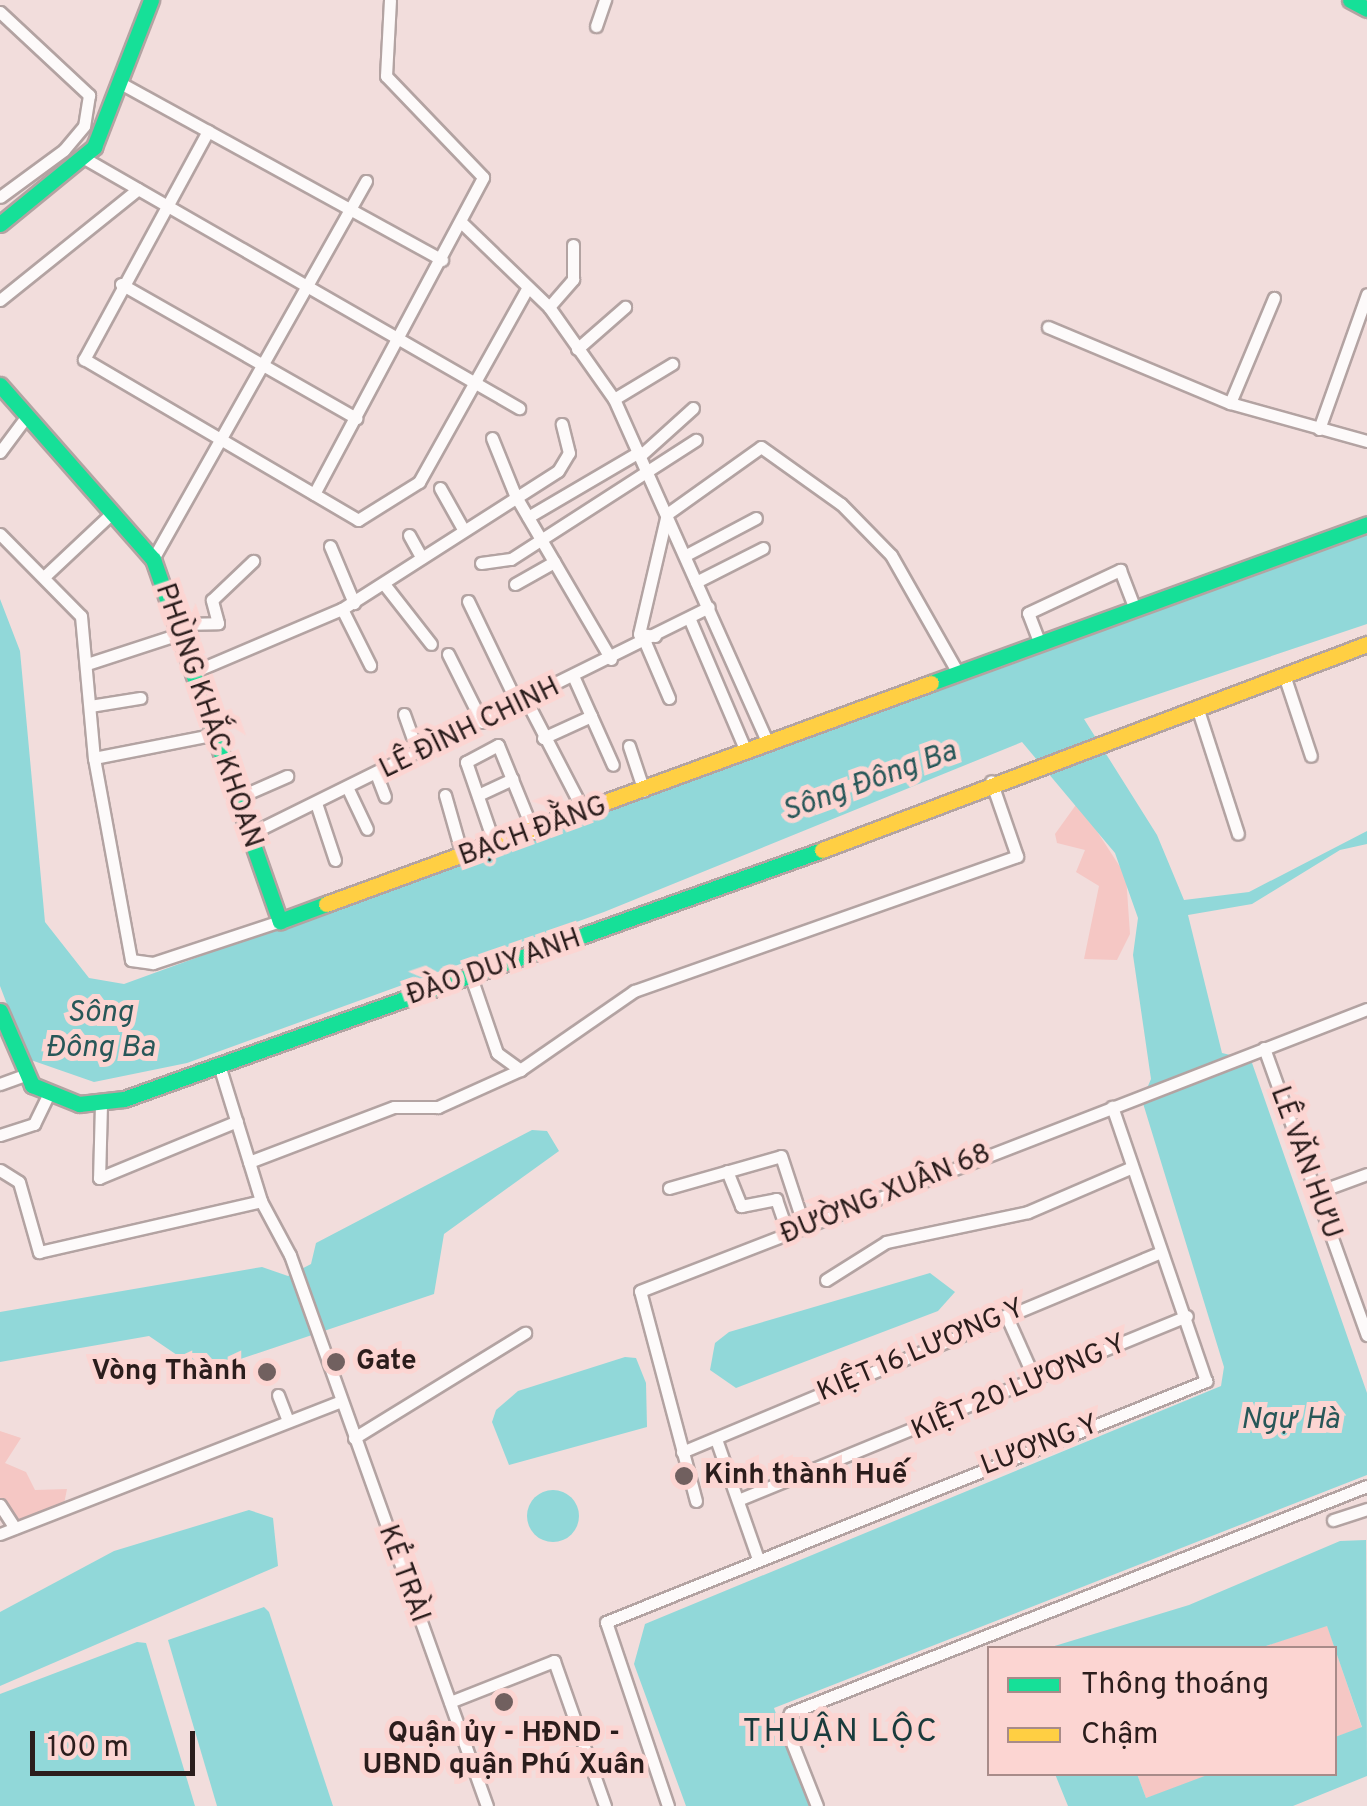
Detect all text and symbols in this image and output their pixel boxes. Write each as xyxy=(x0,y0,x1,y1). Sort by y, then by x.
street label: PHÙNG KHẮC KHOAN xyxy=(147,579,269,853)
street label: LÊ ĐÌNH CHINH xyxy=(374,671,566,787)
water label: Sông Đông Ba xyxy=(778,735,962,831)
street label: BẠCH ĐẰNG xyxy=(455,790,611,874)
street label: ĐÀO DUY ANH xyxy=(402,922,586,1014)
water label: Sông Đông Ba xyxy=(45,996,155,1066)
street label: LÊ VĂN HƯU xyxy=(1262,1082,1348,1244)
street label: ĐƯỜNG XUÂN 68 xyxy=(776,1138,996,1252)
street label: KIỆT 16 LƯƠNG Y xyxy=(811,1292,1031,1410)
street label: KIỆT 20 LƯƠNG Y xyxy=(906,1327,1132,1449)
place label: Gate xyxy=(356,1345,417,1379)
marker: Gate xyxy=(325,1351,347,1373)
place label: Vòng Thành xyxy=(92,1355,247,1389)
marker: Vòng Thành xyxy=(256,1361,278,1383)
water label: Ngự Hà xyxy=(1241,1403,1339,1439)
street label: LƯƠNG Y xyxy=(976,1408,1104,1484)
place label: Kinh thành Huế xyxy=(704,1459,907,1493)
marker: Kinh thành Huế xyxy=(673,1465,695,1487)
street label: KẺ TRÀI xyxy=(370,1520,436,1628)
legend xyxy=(987,1646,1337,1776)
text: Thông thoáng xyxy=(1081,1667,1269,1704)
marker: Quận ủy - HĐND - UBND quận Phú Xuân xyxy=(493,1691,515,1713)
scale bar xyxy=(35,1711,200,1773)
district label: THUẬN LỘC xyxy=(743,1714,939,1752)
place label: Quận ủy - HĐND - UBND quận Phú Xuân xyxy=(363,1717,645,1783)
text: Chậm xyxy=(1081,1717,1159,1754)
text: 100 m xyxy=(47,1730,129,1767)

